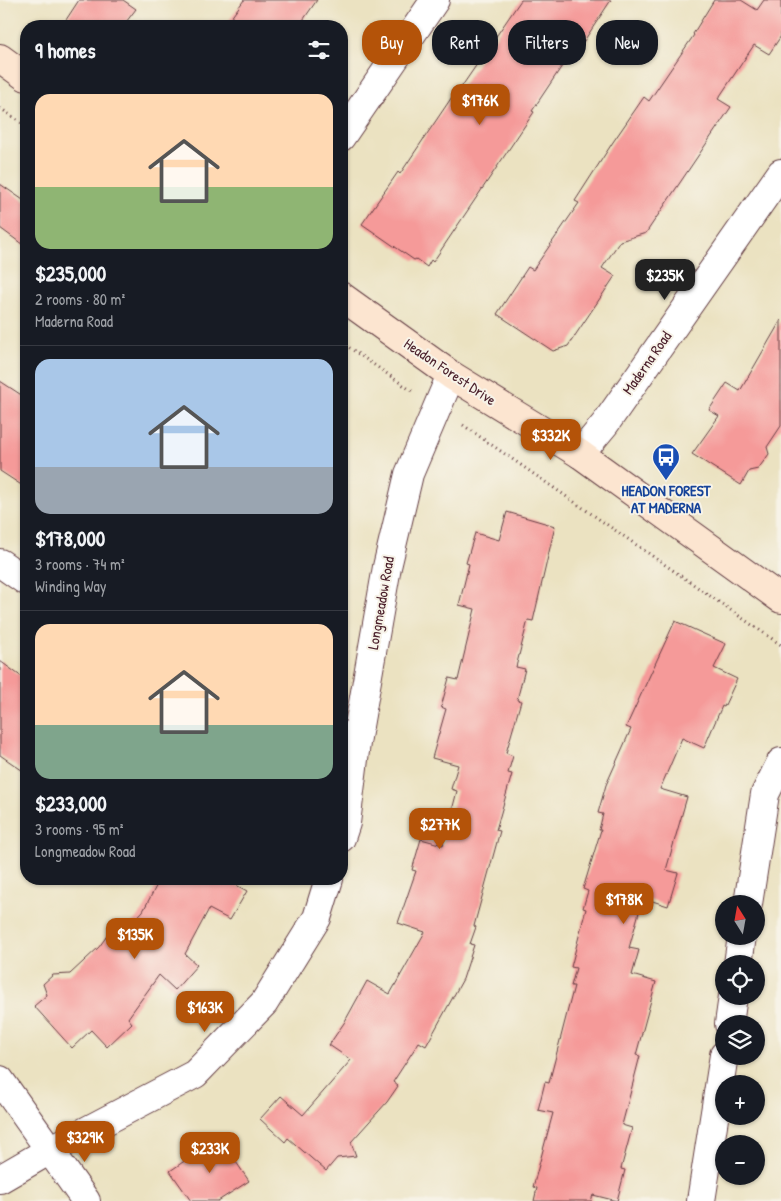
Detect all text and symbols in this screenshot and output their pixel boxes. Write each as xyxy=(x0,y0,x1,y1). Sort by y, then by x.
chip: Buy xyxy=(362,20,422,65)
chip: Rent xyxy=(432,20,498,65)
chip: Filters xyxy=(508,20,586,65)
chip: New xyxy=(596,20,658,65)
text: 9 homes xyxy=(35,36,96,65)
icon: filters xyxy=(305,36,333,64)
pin: $176K xyxy=(445,84,515,126)
text: $176K xyxy=(462,89,498,111)
icon: home xyxy=(139,126,229,216)
pin: $235K xyxy=(630,258,700,301)
text: $235,000 xyxy=(35,259,106,288)
text: $235K xyxy=(646,264,684,286)
text: 2 rooms · 80 m² xyxy=(35,288,125,310)
text: Maderna Road xyxy=(35,310,113,332)
street label: Maderna Road xyxy=(617,327,676,399)
street label: Headon Forest Drive xyxy=(400,333,501,410)
icon: home xyxy=(139,392,229,482)
pin: $332K xyxy=(516,418,586,461)
text: $332K xyxy=(532,424,570,446)
bus stop icon: HEADON FOREST AT MADERNA xyxy=(651,442,681,481)
place label: HEADON FOREST AT MADERNA xyxy=(621,480,712,518)
text: $178,000 xyxy=(35,524,105,553)
text: 3 rooms · 74 m² xyxy=(35,553,125,575)
street label: Longmeadow Road xyxy=(362,555,399,651)
text: Winding Way xyxy=(35,575,106,597)
icon: home xyxy=(139,657,229,747)
text: $233,000 xyxy=(35,789,107,818)
pin: $277K xyxy=(405,808,475,850)
text: $277K xyxy=(420,813,460,835)
text: 3 rooms · 95 m² xyxy=(35,818,123,840)
text: Longmeadow Road xyxy=(35,840,135,862)
pin: $178K xyxy=(589,882,659,925)
text: $178K xyxy=(605,888,643,910)
north arrow xyxy=(715,895,765,945)
map controls xyxy=(715,895,765,1185)
pin: $135K xyxy=(100,918,170,960)
text: $135K xyxy=(117,923,153,945)
button: locate xyxy=(715,955,765,1005)
pin: $163K xyxy=(170,990,240,1033)
text: $163K xyxy=(187,996,223,1018)
button: layers xyxy=(715,1015,765,1065)
button: + xyxy=(715,1075,765,1125)
pin: $329K xyxy=(50,1120,120,1163)
text: $329K xyxy=(66,1126,104,1148)
pin: $233K xyxy=(175,1132,245,1174)
button: − xyxy=(715,1135,765,1185)
text: $233K xyxy=(191,1137,229,1159)

